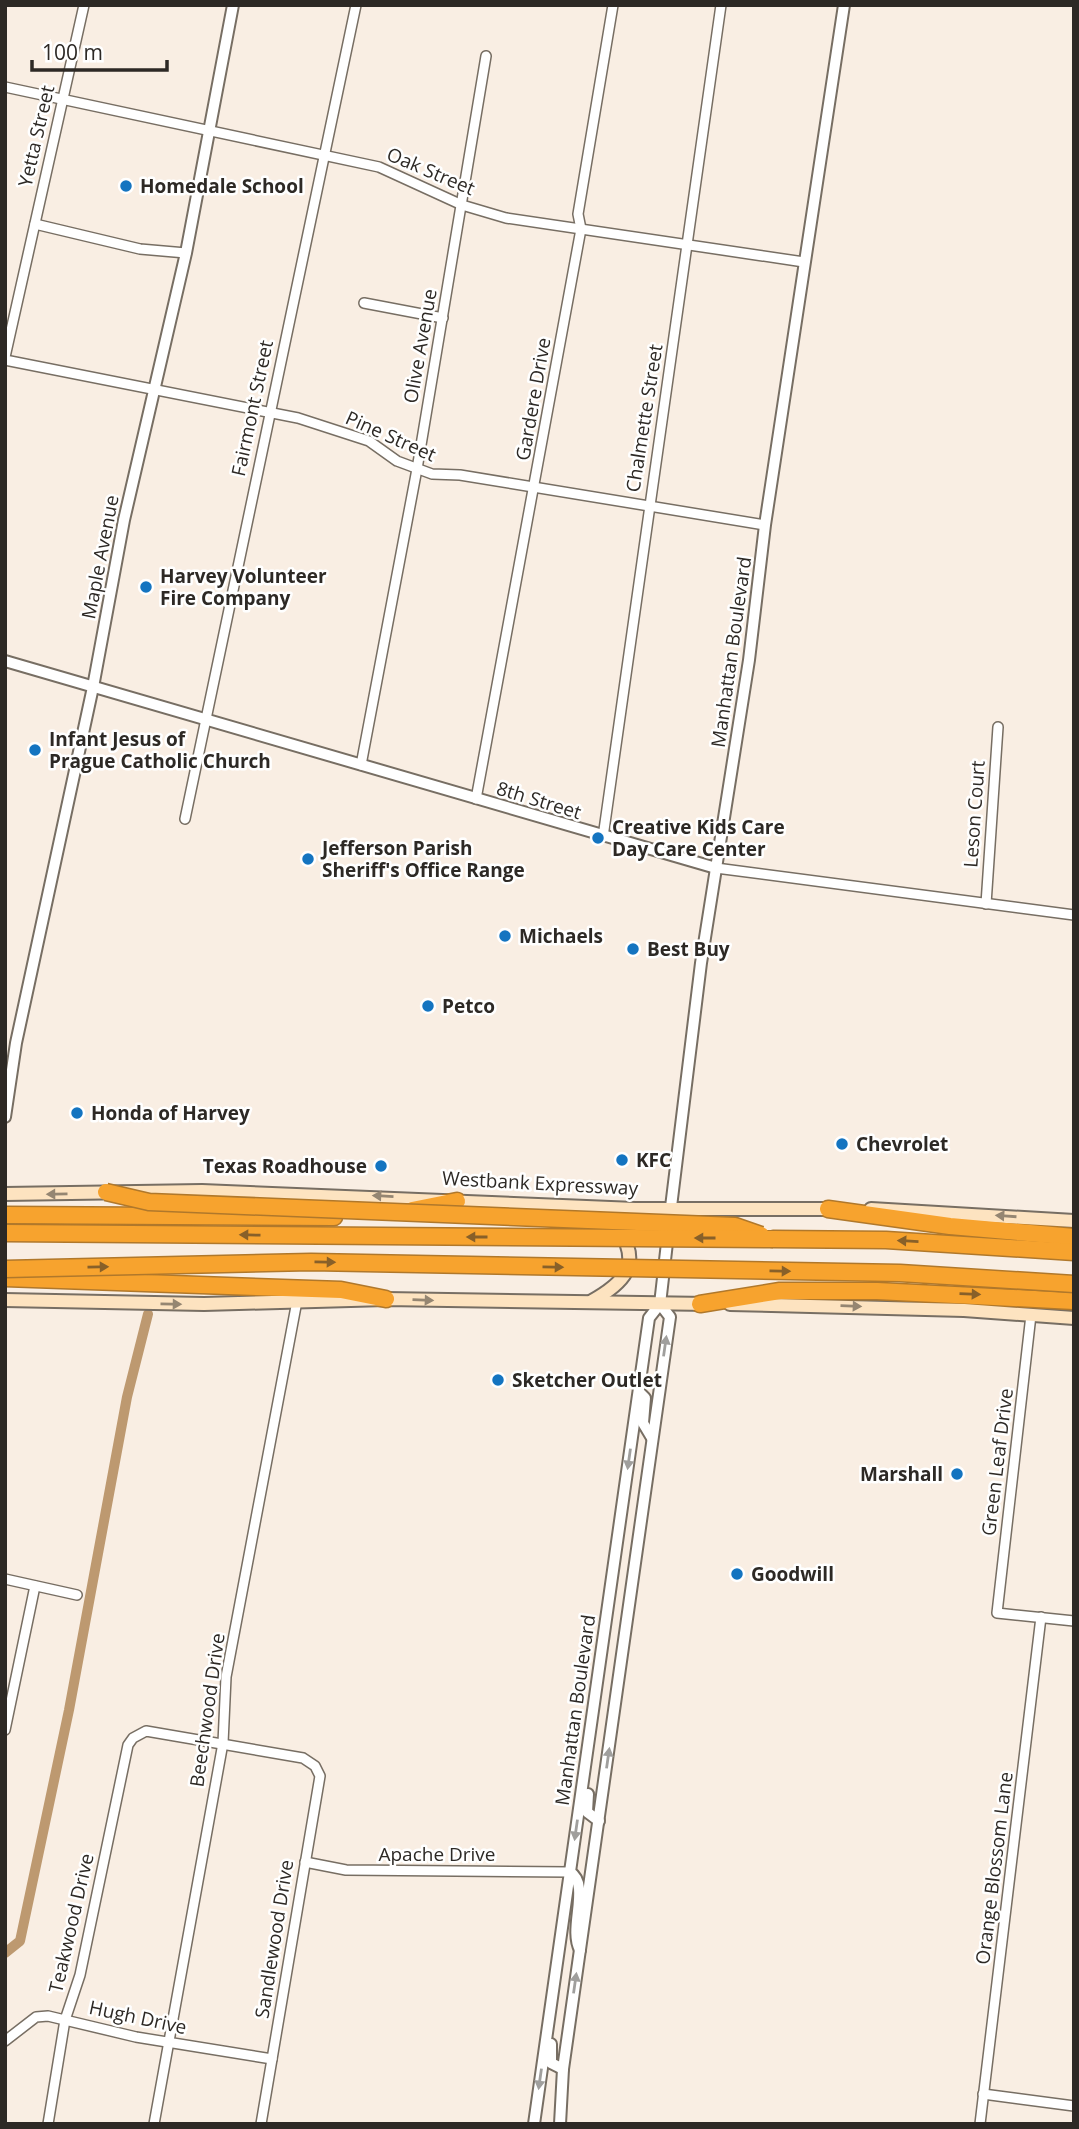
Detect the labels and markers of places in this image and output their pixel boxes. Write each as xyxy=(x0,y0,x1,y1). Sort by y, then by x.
place label: Homedale School xyxy=(140,173,304,199)
marker: Homedale School xyxy=(118,178,134,194)
place label: Harvey Volunteer Fire Company xyxy=(160,563,327,611)
marker: Harvey Volunteer Fire Company xyxy=(138,579,154,595)
place label: Infant Jesus of Prague Catholic Church xyxy=(49,726,271,774)
marker: Infant Jesus of Prague Catholic Church xyxy=(27,742,43,758)
place label: Creative Kids Care Day Care Center xyxy=(612,814,785,862)
marker: Creative Kids Care Day Care Center xyxy=(590,830,606,846)
place label: Jefferson Parish Sheriff's Office Range xyxy=(320,835,525,883)
marker: Jefferson Parish Sheriff's Office Range xyxy=(300,851,316,867)
place label: Michaels xyxy=(519,923,603,949)
marker: Michaels xyxy=(497,928,513,944)
place label: Best Buy xyxy=(647,936,730,962)
marker: Best Buy xyxy=(625,941,641,957)
place label: Petco xyxy=(442,993,495,1019)
marker: Petco xyxy=(420,998,436,1014)
place label: Honda of Harvey xyxy=(91,1100,250,1126)
marker: Honda of Harvey xyxy=(69,1105,85,1121)
place label: Chevrolet xyxy=(856,1131,948,1157)
marker: Chevrolet xyxy=(834,1136,850,1152)
place label: KFC xyxy=(636,1147,671,1173)
marker: KFC xyxy=(614,1152,630,1168)
place label: Texas Roadhouse xyxy=(203,1153,367,1179)
marker: Texas Roadhouse xyxy=(373,1158,389,1174)
place label: Sketcher Outlet xyxy=(512,1367,662,1393)
marker: Sketcher Outlet xyxy=(490,1372,506,1388)
place label: Marshall xyxy=(860,1461,943,1487)
marker: Marshall xyxy=(949,1466,965,1482)
place label: Goodwill xyxy=(751,1561,834,1587)
marker: Goodwill xyxy=(729,1566,745,1582)

